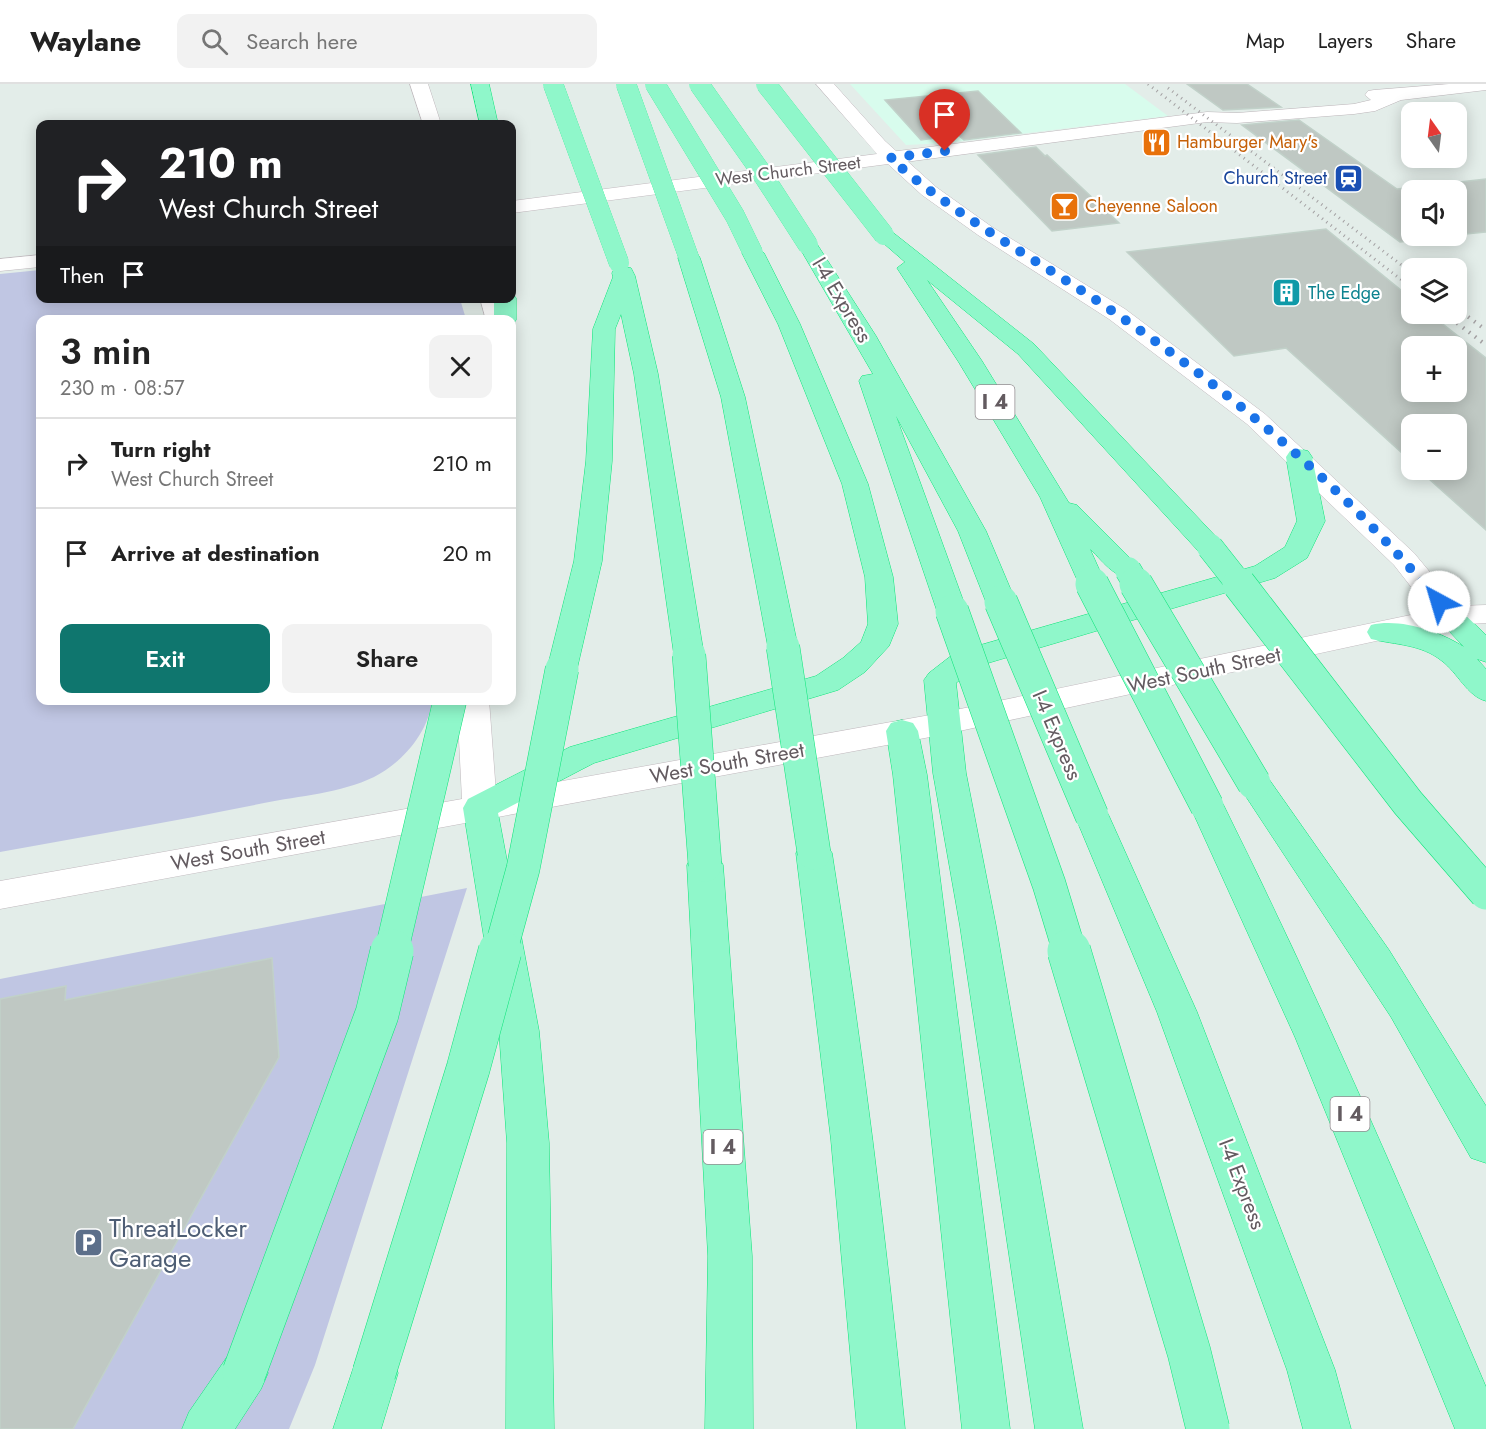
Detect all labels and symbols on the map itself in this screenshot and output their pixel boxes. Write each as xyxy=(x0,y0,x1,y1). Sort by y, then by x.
pin xyxy=(919,89,970,151)
north arrow xyxy=(1401,102,1467,168)
restaurant icon: Hamburger Mary's xyxy=(1140,126,1172,158)
place label: Hamburger Mary's xyxy=(1177,129,1318,155)
street label: West Church Street xyxy=(714,149,863,193)
station icon: Church Street xyxy=(1332,162,1364,194)
place label: Church Street xyxy=(1223,165,1328,191)
bar icon: Cheyenne Saloon xyxy=(1048,190,1080,222)
place label: Cheyenne Saloon xyxy=(1085,193,1218,219)
street label: I-4 Express xyxy=(805,252,879,348)
building icon: The Edge xyxy=(1271,277,1303,309)
place label: The Edge xyxy=(1308,280,1380,306)
road number: I 4 xyxy=(976,385,1014,419)
position arrow xyxy=(1407,570,1471,634)
street label: West South Street xyxy=(1124,639,1284,701)
street label: I-4 Express xyxy=(1025,685,1089,785)
street label: West South Street xyxy=(647,735,807,791)
street label: West South Street xyxy=(168,822,328,878)
road number: I 4 xyxy=(1330,1097,1370,1131)
road number: I 4 xyxy=(704,1130,742,1164)
street label: I-4 Express xyxy=(1211,1134,1273,1234)
place label: ThreatLocker Garage xyxy=(109,1209,247,1277)
parking icon: ThreatLocker Garage xyxy=(72,1227,104,1259)

